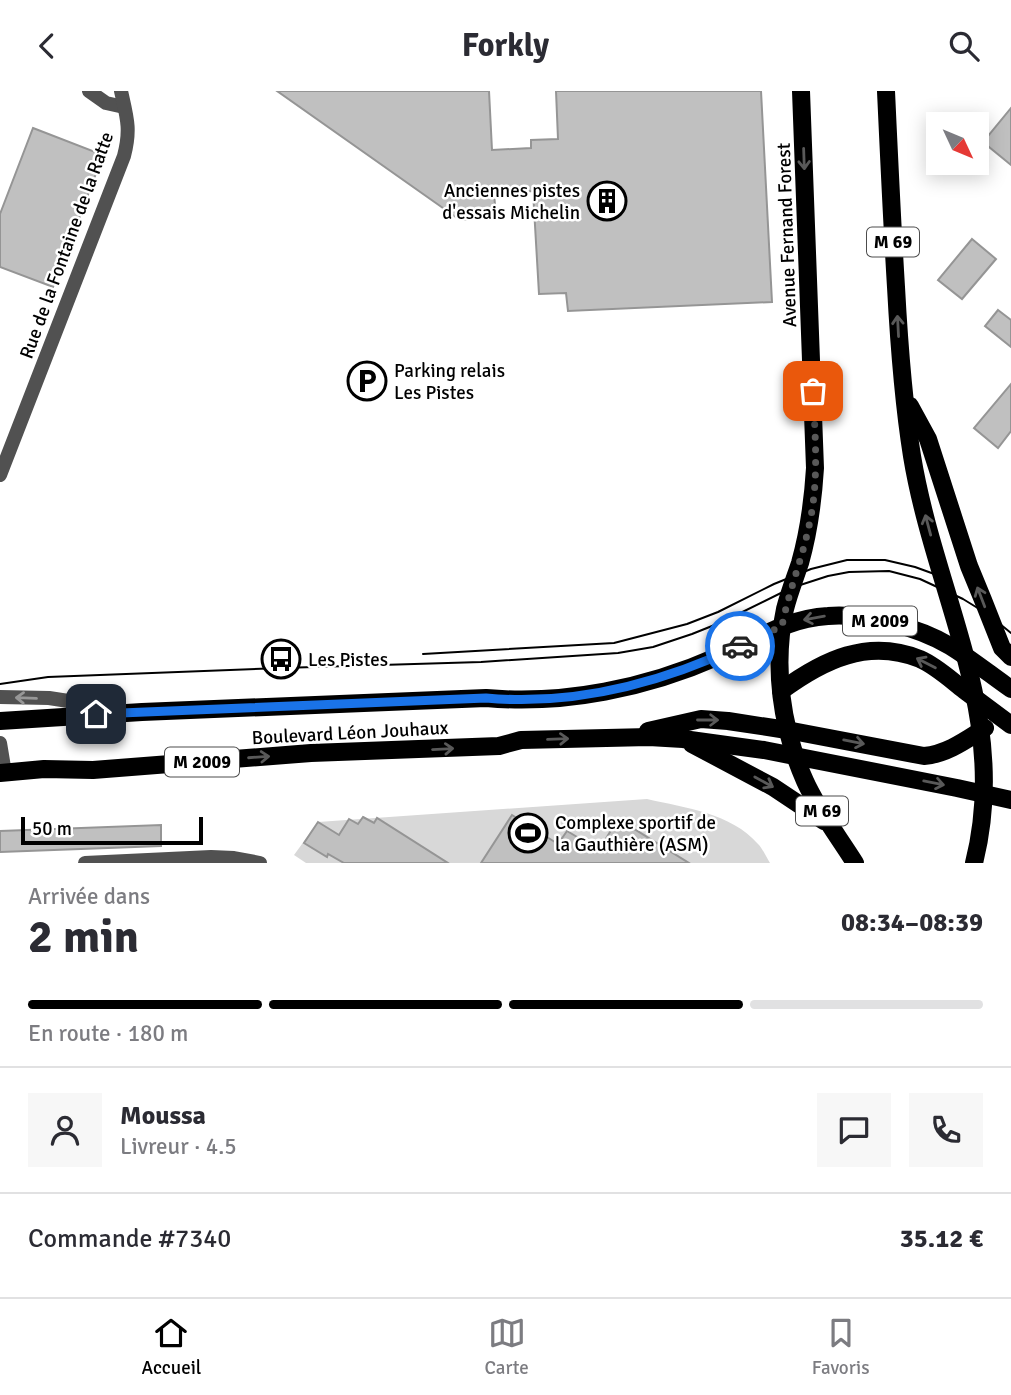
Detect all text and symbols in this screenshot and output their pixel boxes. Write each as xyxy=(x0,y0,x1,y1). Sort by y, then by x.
text: Forkly xyxy=(462,26,549,65)
icon: back xyxy=(28,27,66,65)
icon: search xyxy=(945,27,983,65)
north arrow xyxy=(926,112,989,175)
map controls xyxy=(926,112,989,175)
street label: Rue de la Fontaine de la Ratte xyxy=(15,129,119,362)
street label: Avenue Fernand Forest xyxy=(772,142,802,328)
one-way arrow xyxy=(797,147,810,170)
place label: Anciennes pistes d'essais Michelin xyxy=(442,179,580,225)
building icon: Anciennes pistes d'essais Michelin xyxy=(586,180,628,222)
road number: M 69 xyxy=(867,227,919,257)
one-way arrow xyxy=(892,314,905,337)
place label: Parking relais Les Pistes xyxy=(394,359,505,405)
parking icon: Parking relais Les Pistes xyxy=(346,360,388,402)
pin xyxy=(783,361,843,421)
icon: bag xyxy=(794,372,832,410)
one-way arrow xyxy=(921,514,934,537)
one-way arrow xyxy=(974,586,987,608)
road number: M 2009 xyxy=(843,607,917,635)
courier xyxy=(705,611,775,681)
one-way arrow xyxy=(803,612,826,625)
icon: car xyxy=(721,627,759,665)
bus stop icon: Les Pistes xyxy=(260,638,302,680)
place label: Les Pistes xyxy=(308,648,388,672)
one-way arrow xyxy=(916,656,937,670)
pin xyxy=(66,684,126,744)
one-way arrow xyxy=(15,691,38,704)
icon: home xyxy=(77,695,115,733)
one-way arrow xyxy=(696,713,719,727)
street label: Boulevard Léon Jouhaux xyxy=(251,716,449,750)
one-way arrow xyxy=(546,732,569,746)
one-way arrow xyxy=(842,736,865,750)
one-way arrow xyxy=(431,742,454,755)
road number: M 2009 xyxy=(165,747,239,777)
one-way arrow xyxy=(247,750,270,763)
one-way arrow xyxy=(754,776,774,790)
one-way arrow xyxy=(922,777,945,791)
road number: M 69 xyxy=(796,797,848,825)
place label: Complexe sportif de la Gauthière (ASM) xyxy=(555,811,716,857)
sports icon: Complexe sportif de la Gauthière (ASM) xyxy=(507,812,549,854)
scale bar xyxy=(21,814,203,846)
text: 50 m xyxy=(32,817,72,841)
text: Arrivée dans xyxy=(28,882,150,911)
text: 08:34–08:39 xyxy=(841,907,983,939)
text: 2 min xyxy=(28,909,139,965)
text: En route · 180 m xyxy=(28,1019,188,1048)
button: person xyxy=(28,1093,102,1167)
button: chat xyxy=(817,1093,891,1167)
button: phone xyxy=(909,1093,983,1167)
text: Moussa xyxy=(120,1100,206,1132)
text: Livreur · 4.5 xyxy=(120,1132,237,1161)
text: Commande #7340 xyxy=(28,1223,231,1255)
text: 35.12 € xyxy=(900,1223,983,1255)
tab: Accueil xyxy=(142,1314,201,1380)
tab: Carte xyxy=(484,1314,529,1380)
tab: Favoris xyxy=(812,1314,869,1380)

